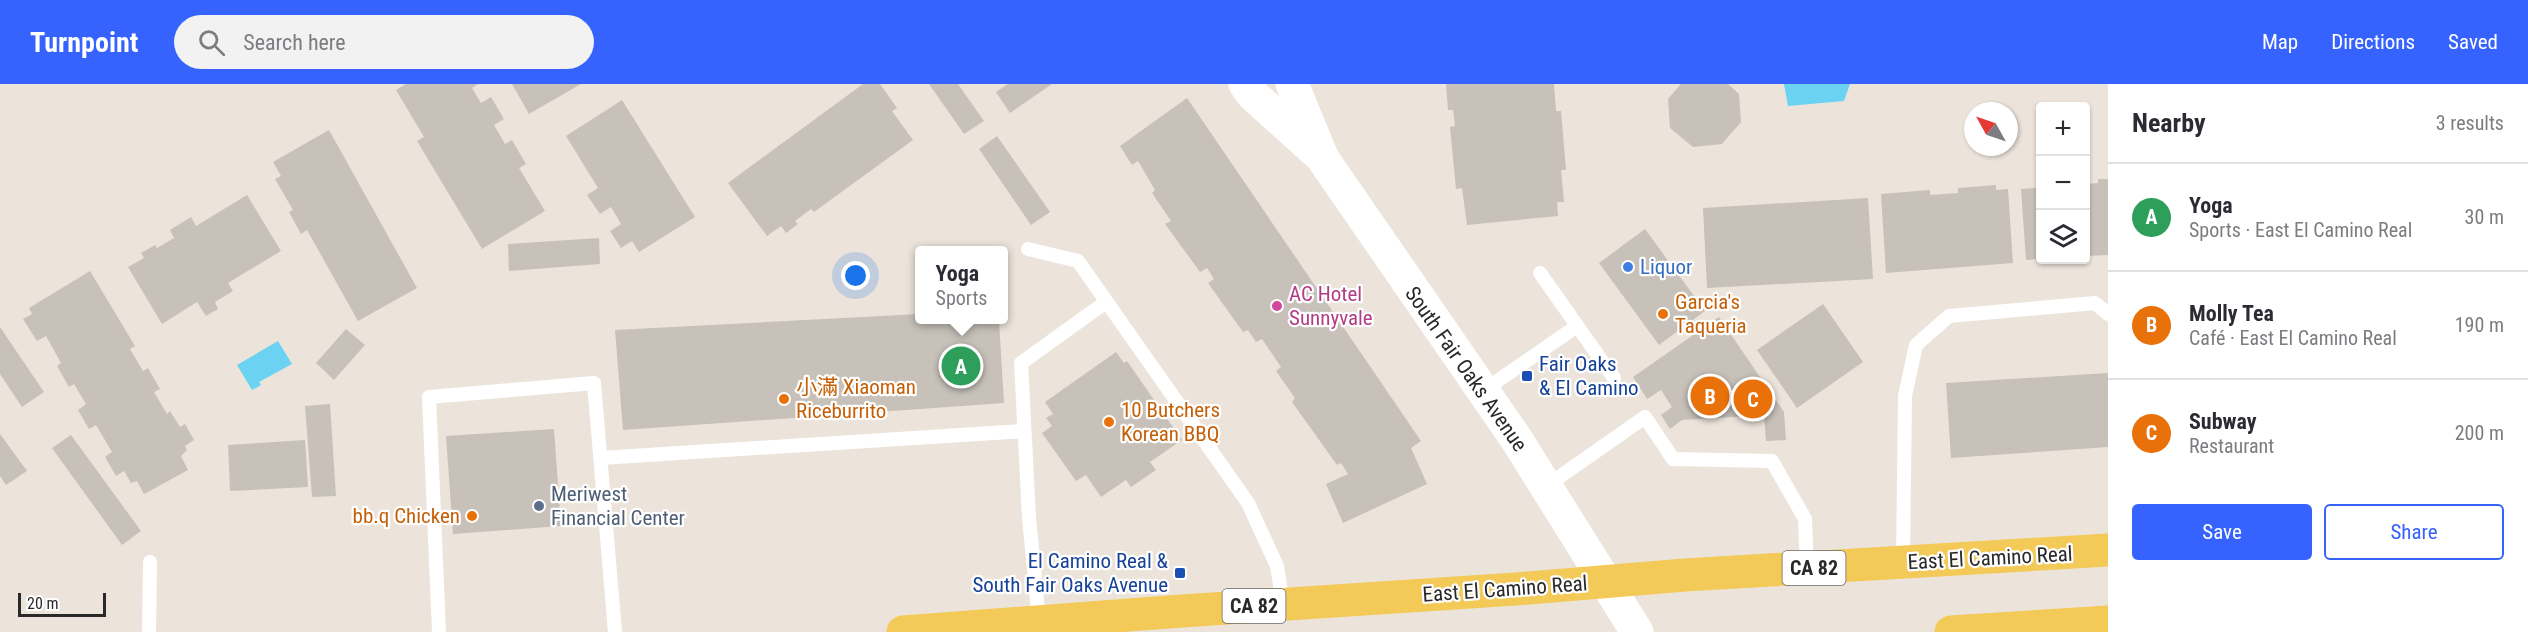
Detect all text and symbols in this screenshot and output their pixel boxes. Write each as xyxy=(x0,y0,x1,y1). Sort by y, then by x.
search box xyxy=(174,15,594,69)
text: Turnpoint xyxy=(30,26,138,59)
icon: search xyxy=(195,26,228,59)
text: Search here xyxy=(243,30,346,55)
text: Map xyxy=(2262,30,2298,54)
text: Directions xyxy=(2331,30,2415,54)
text: Saved xyxy=(2448,30,2498,54)
north arrow xyxy=(1964,102,2018,156)
map controls xyxy=(2036,102,2090,264)
button: + xyxy=(2036,102,2090,156)
text: Nearby xyxy=(2132,108,2206,138)
text: 3 results xyxy=(2436,111,2504,135)
button: − xyxy=(2036,156,2090,210)
text: Yoga xyxy=(2189,193,2233,218)
text: A xyxy=(2146,205,2157,229)
text: 30 m xyxy=(2465,205,2504,229)
button: layers xyxy=(2036,210,2090,264)
text: Sports · East El Camino Real xyxy=(2189,218,2412,242)
popup xyxy=(915,246,1008,324)
place label: Liquor xyxy=(1640,255,1692,279)
marker: Liquor xyxy=(1621,260,1635,274)
your location xyxy=(841,261,870,290)
text: Yoga xyxy=(936,261,979,286)
place label: AC Hotel Sunnyvale xyxy=(1289,282,1373,330)
street label: South Fair Oaks Avenue xyxy=(1400,282,1532,456)
text: Sports xyxy=(936,286,987,310)
place label: Garcia's Taqueria xyxy=(1675,290,1747,338)
marker: AC Hotel Sunnyvale xyxy=(1270,299,1284,313)
text: Molly Tea xyxy=(2189,301,2274,326)
marker: Garcia's Taqueria xyxy=(1656,307,1670,321)
text: B xyxy=(2146,313,2157,337)
text: 190 m xyxy=(2455,313,2504,337)
text: Café · East El Camino Real xyxy=(2189,326,2397,350)
pin: A xyxy=(942,344,980,388)
place label: Fair Oaks & El Camino xyxy=(1539,352,1639,400)
marker: Fair Oaks & El Camino xyxy=(1520,369,1534,383)
pin: B xyxy=(1690,374,1730,418)
place label: 小滿 Xiaoman Riceburrito xyxy=(796,375,916,423)
pin: C xyxy=(1734,376,1772,422)
marker: 小滿 Xiaoman Riceburrito xyxy=(777,392,791,406)
place label: 10 Butchers Korean BBQ xyxy=(1121,398,1220,446)
text: Subway xyxy=(2189,409,2257,434)
marker: 10 Butchers Korean BBQ xyxy=(1102,415,1116,429)
text: C xyxy=(2146,421,2157,445)
text: 200 m xyxy=(2455,421,2504,445)
text: Restaurant xyxy=(2189,434,2274,458)
place label: Meriwest Financial Center xyxy=(551,482,685,530)
marker: Meriwest Financial Center xyxy=(532,499,546,513)
place label: bb.q Chicken xyxy=(353,504,460,528)
button: Save xyxy=(2132,504,2312,560)
button: Share xyxy=(2324,504,2504,560)
marker: bb.q Chicken xyxy=(465,509,479,523)
street label: East El Camino Real xyxy=(1907,542,2073,574)
place label: El Camino Real & South Fair Oaks Avenue xyxy=(972,549,1169,597)
road number: CA 82 xyxy=(1782,551,1846,585)
marker: El Camino Real & South Fair Oaks Avenue xyxy=(1173,566,1187,580)
street label: East El Camino Real xyxy=(1422,571,1588,607)
road number: CA 82 xyxy=(1222,589,1286,623)
scale bar xyxy=(18,590,106,618)
text: 20 m xyxy=(27,594,59,613)

